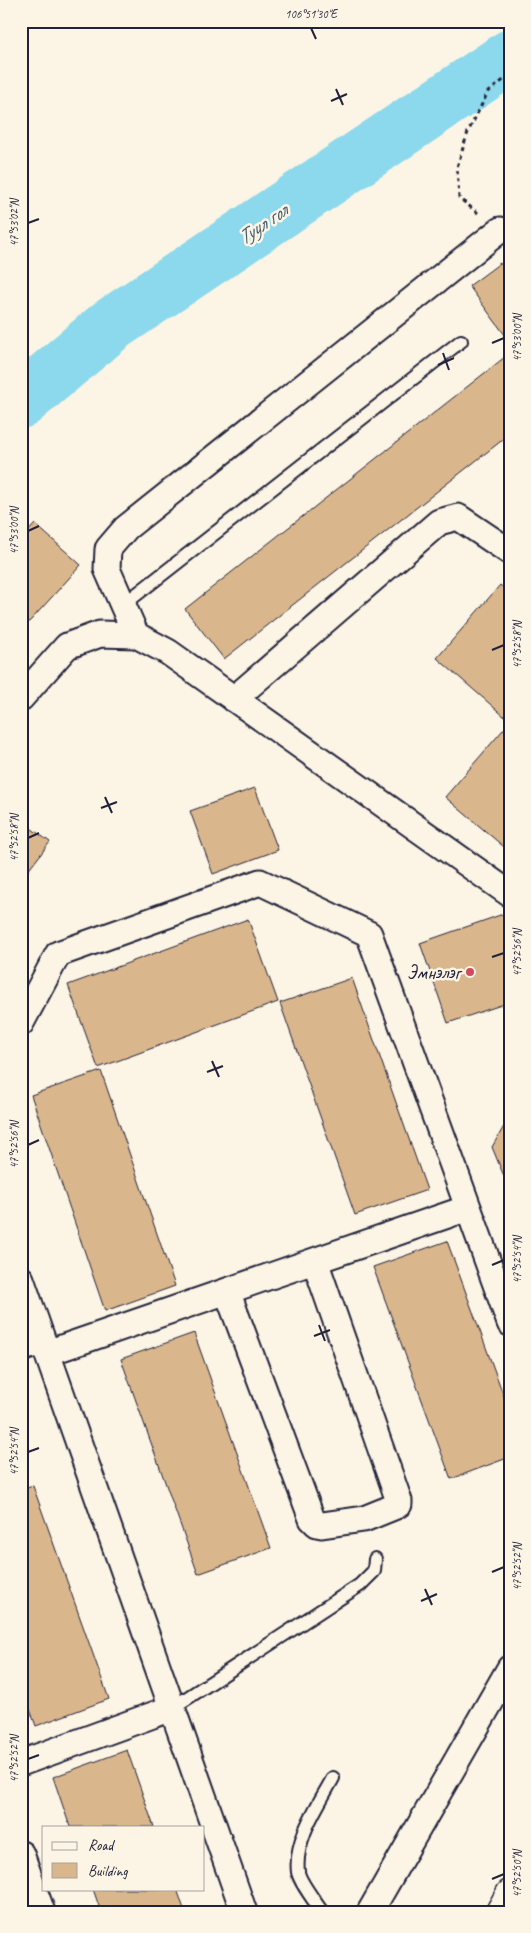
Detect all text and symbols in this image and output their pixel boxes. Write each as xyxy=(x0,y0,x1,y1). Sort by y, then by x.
text: 106°51'30"E xyxy=(285,6,339,22)
water label: Туул гол xyxy=(232,196,295,250)
text: 47°53'02"N xyxy=(6,198,22,247)
text: 47°53'00"N xyxy=(509,313,525,362)
text: 47°53'00"N xyxy=(6,506,22,555)
text: 47°52'58"N xyxy=(509,620,525,669)
text: 47°52'58"N xyxy=(6,813,22,862)
text: 47°52'56"N xyxy=(509,928,525,977)
place label: Эмнэлэг xyxy=(407,960,462,985)
marker: Эмнэлэг xyxy=(464,966,476,978)
text: 47°52'56"N xyxy=(6,1120,22,1169)
text: 47°52'54"N xyxy=(509,1235,525,1284)
text: 47°52'54"N xyxy=(6,1427,22,1476)
text: 47°52'52"N xyxy=(509,1542,525,1591)
text: 47°52'52"N xyxy=(6,1734,22,1783)
legend xyxy=(42,1826,205,1890)
text: Road xyxy=(88,1836,115,1855)
text: 47°52'50"N xyxy=(509,1849,525,1898)
text: Building xyxy=(88,1862,128,1881)

